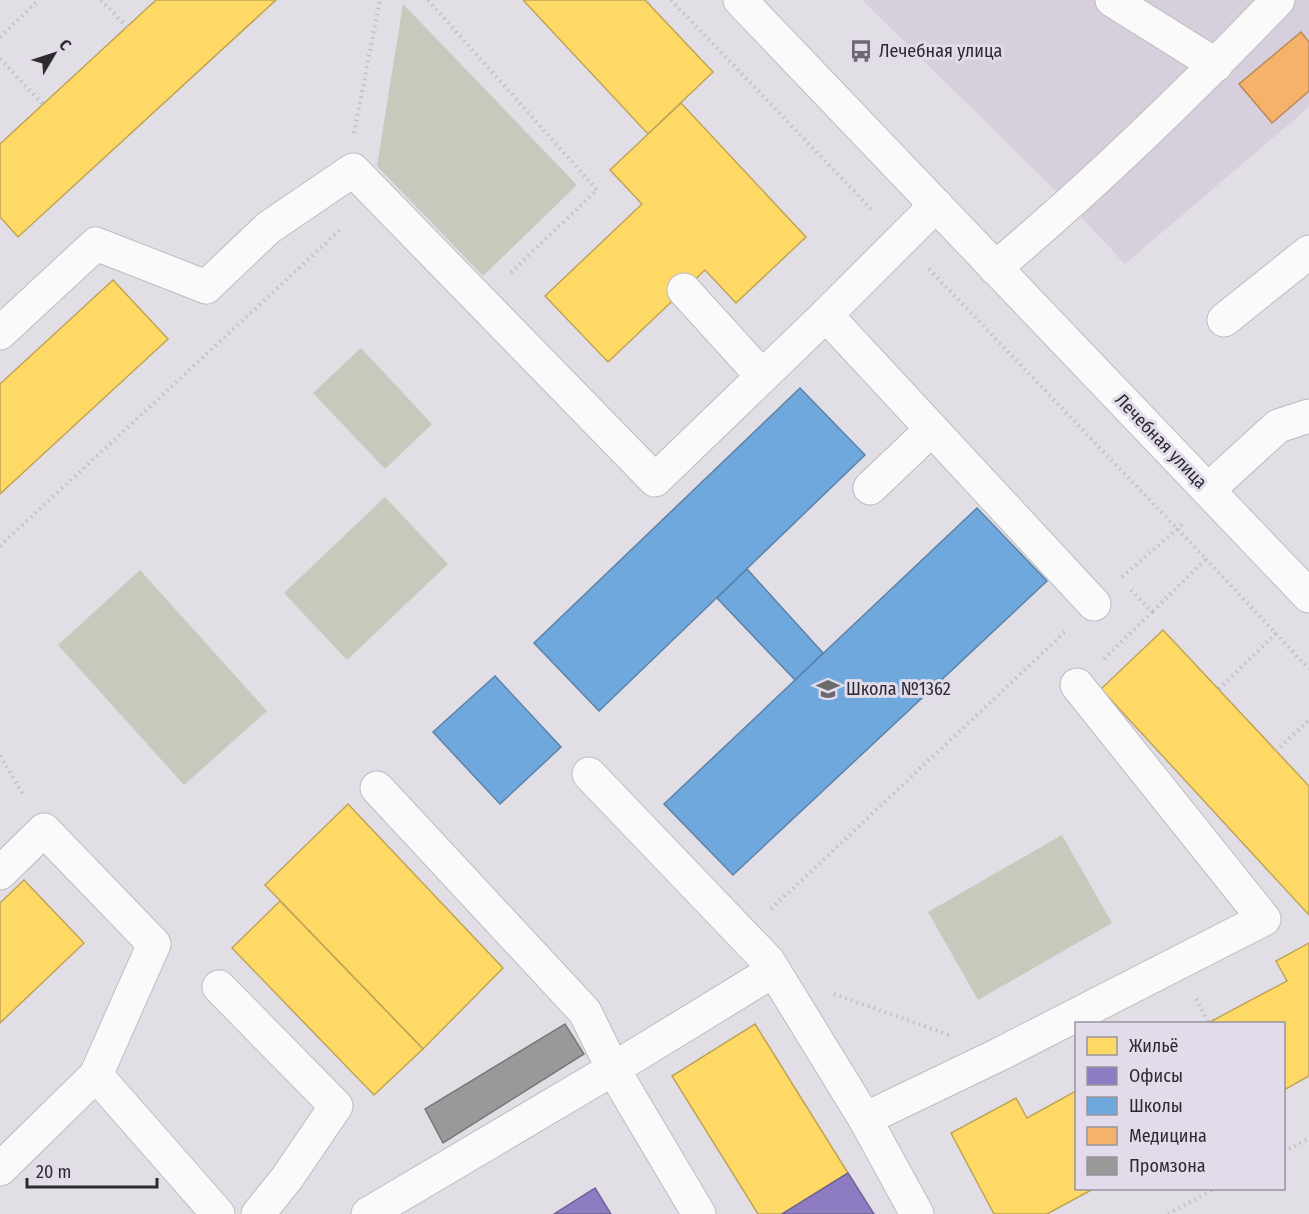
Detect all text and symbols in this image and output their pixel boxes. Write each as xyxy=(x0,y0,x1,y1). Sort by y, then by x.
north arrow xyxy=(24,24,84,84)
text: С xyxy=(55,36,76,55)
bus stop icon: Лечебная улица xyxy=(848,38,874,64)
place label: Лечебная улица xyxy=(879,40,1002,62)
street label: Лечебная улица xyxy=(1110,389,1212,493)
school or university icon: Школа №1362 xyxy=(815,676,841,702)
place label: Школа №1362 xyxy=(846,678,951,700)
legend xyxy=(1075,1022,1285,1190)
text: Жильё xyxy=(1129,1035,1179,1057)
text: Офисы xyxy=(1129,1065,1183,1087)
text: Школы xyxy=(1129,1095,1183,1117)
text: Медицина xyxy=(1129,1125,1207,1147)
scale bar xyxy=(27,1151,158,1189)
text: Промзона xyxy=(1129,1155,1206,1177)
text: 20 m xyxy=(36,1161,71,1183)

